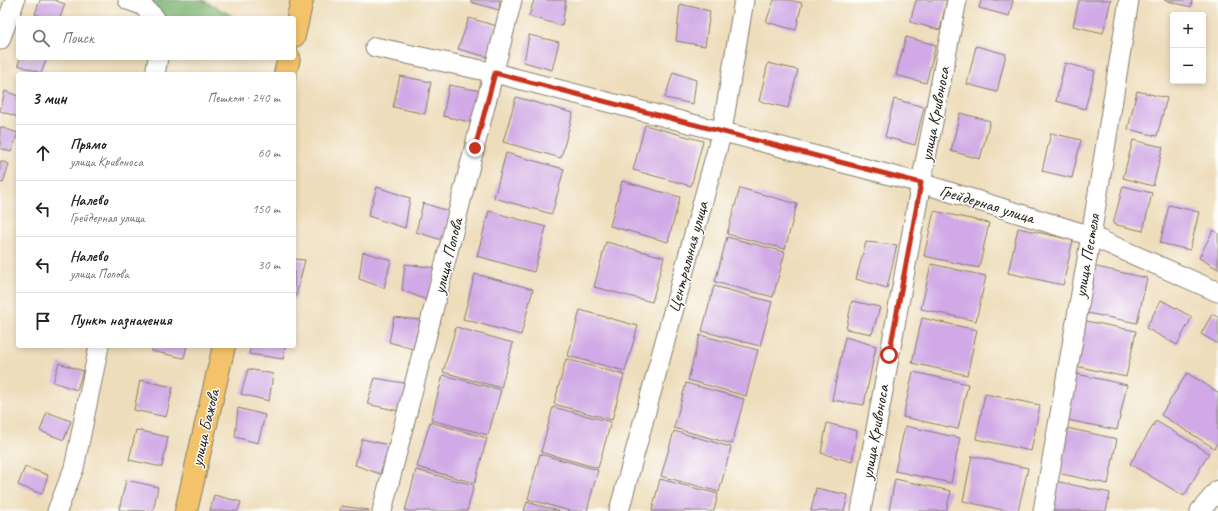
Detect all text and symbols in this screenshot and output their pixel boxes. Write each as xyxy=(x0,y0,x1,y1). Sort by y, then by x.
map controls xyxy=(1170,12,1206,84)
button: + xyxy=(1170,12,1206,48)
search box xyxy=(16,16,296,60)
icon: search xyxy=(30,27,52,49)
text: Поиск xyxy=(62,29,94,48)
button: − xyxy=(1170,48,1206,84)
street label: улица Кривоноса xyxy=(915,64,955,164)
text: 3 мин xyxy=(32,88,67,109)
text: Пешком · 240 m xyxy=(207,90,280,106)
text: Прямо xyxy=(70,135,106,154)
route end xyxy=(466,139,484,157)
icon: ahead xyxy=(32,142,54,164)
text: 60 m xyxy=(258,145,280,161)
text: улица Кривоноса xyxy=(70,154,143,170)
street label: Грейдерная улица xyxy=(937,180,1039,229)
text: Налево xyxy=(70,191,108,210)
icon: left xyxy=(32,198,54,220)
street label: Центральная улица xyxy=(663,198,713,315)
text: 150 m xyxy=(252,201,280,217)
text: Грейдерная улица xyxy=(70,210,145,226)
street label: улица Пестеля xyxy=(1069,212,1105,300)
street label: улица Попова xyxy=(428,214,468,297)
text: Налево xyxy=(70,247,108,266)
icon: left xyxy=(32,254,54,276)
text: 30 m xyxy=(258,257,280,273)
text: улица Попова xyxy=(70,266,129,282)
icon: arrive xyxy=(32,310,54,332)
text: Пункт назначения xyxy=(70,311,172,330)
route start xyxy=(880,346,898,364)
street label: улица Кривоноса xyxy=(856,382,894,482)
street label: улица Бажова xyxy=(186,385,225,470)

